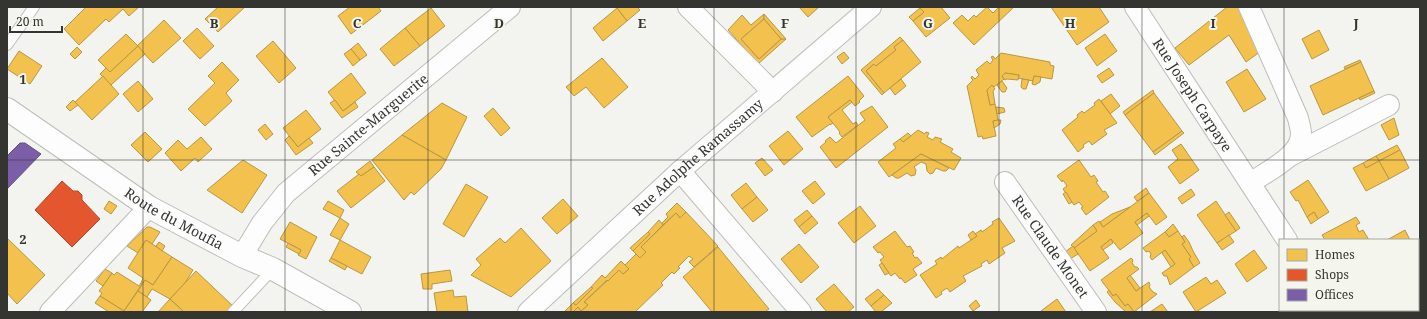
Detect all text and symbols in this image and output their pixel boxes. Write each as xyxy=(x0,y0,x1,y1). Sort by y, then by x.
scale bar xyxy=(10,8,62,34)
text: 20 m xyxy=(16,13,44,30)
text: B xyxy=(210,14,219,32)
text: C xyxy=(353,14,362,32)
text: D xyxy=(494,14,504,32)
text: E xyxy=(638,14,647,32)
text: F xyxy=(781,14,789,32)
text: G xyxy=(923,14,933,32)
text: H xyxy=(1065,14,1076,32)
text: I xyxy=(1210,14,1216,32)
text: J xyxy=(1352,14,1359,32)
street label: Rue Joseph Carpaye xyxy=(1149,34,1237,155)
street label: Rue Sainte-Marguerite xyxy=(304,69,432,180)
text: 1 xyxy=(19,70,27,88)
street label: Rue Adolphe Ramassamy xyxy=(628,94,767,219)
street label: Route du Moufia xyxy=(121,183,227,254)
street label: Rue Claude Monet xyxy=(1008,191,1093,302)
text: 2 xyxy=(19,230,27,248)
legend xyxy=(1279,239,1419,311)
text: Homes xyxy=(1315,246,1355,263)
text: Shops xyxy=(1315,266,1349,283)
text: Offices xyxy=(1315,286,1354,303)

